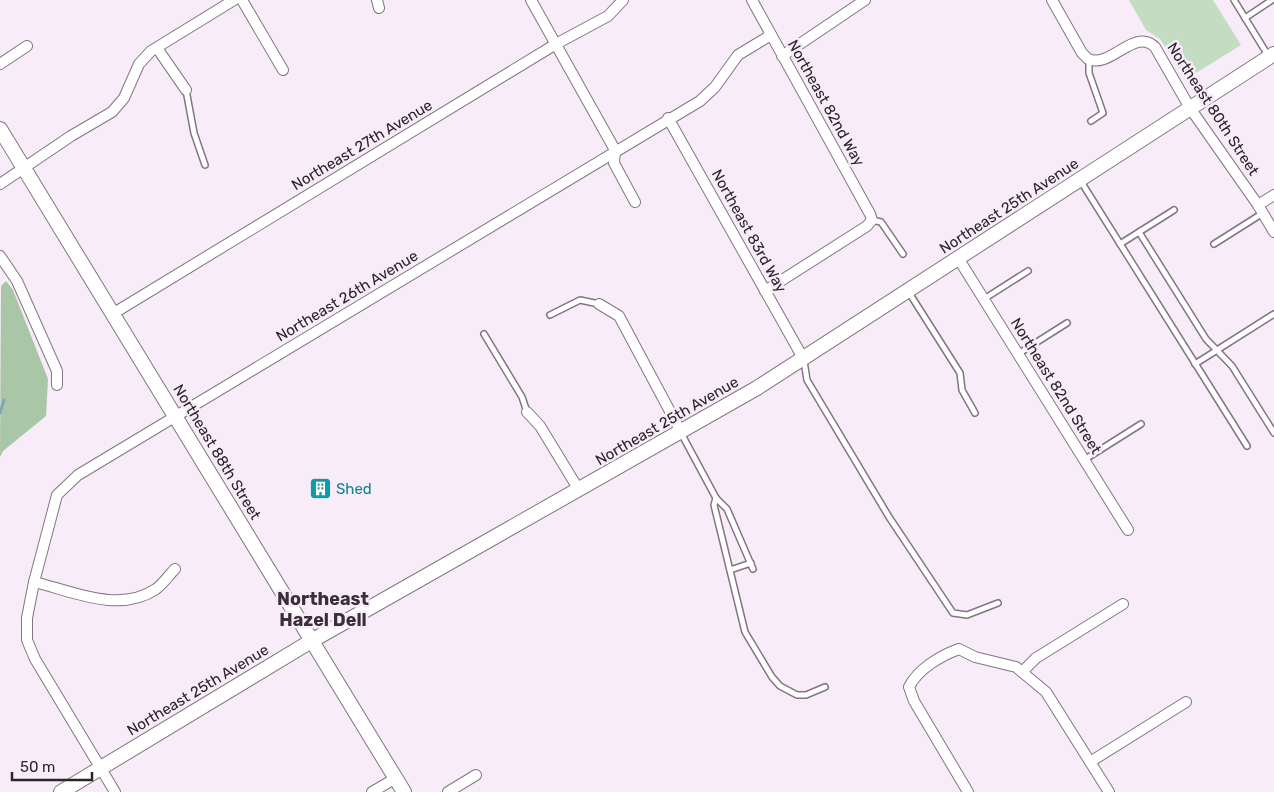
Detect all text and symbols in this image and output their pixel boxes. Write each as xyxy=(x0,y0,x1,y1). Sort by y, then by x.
street label: Northeast 82nd Way xyxy=(784,37,868,169)
street label: Northeast 80th Street xyxy=(1163,39,1263,179)
street label: Northeast 27th Avenue xyxy=(288,96,436,194)
street label: Northeast 25th Avenue xyxy=(936,154,1082,258)
street label: Northeast 83rd Way xyxy=(708,166,790,296)
street label: Northeast 26th Avenue xyxy=(273,246,421,346)
street label: Northeast 82nd Street xyxy=(1007,315,1105,457)
street label: Northeast 25th Avenue xyxy=(592,373,742,469)
street label: Northeast 88th Street xyxy=(169,381,265,523)
building icon: Shed xyxy=(308,477,332,501)
place label: Shed xyxy=(336,480,372,498)
district label: Northeast Hazel Dell xyxy=(277,588,369,631)
street label: Northeast 25th Avenue xyxy=(124,641,272,739)
scale bar xyxy=(12,750,92,782)
text: 50 m xyxy=(20,758,55,776)

